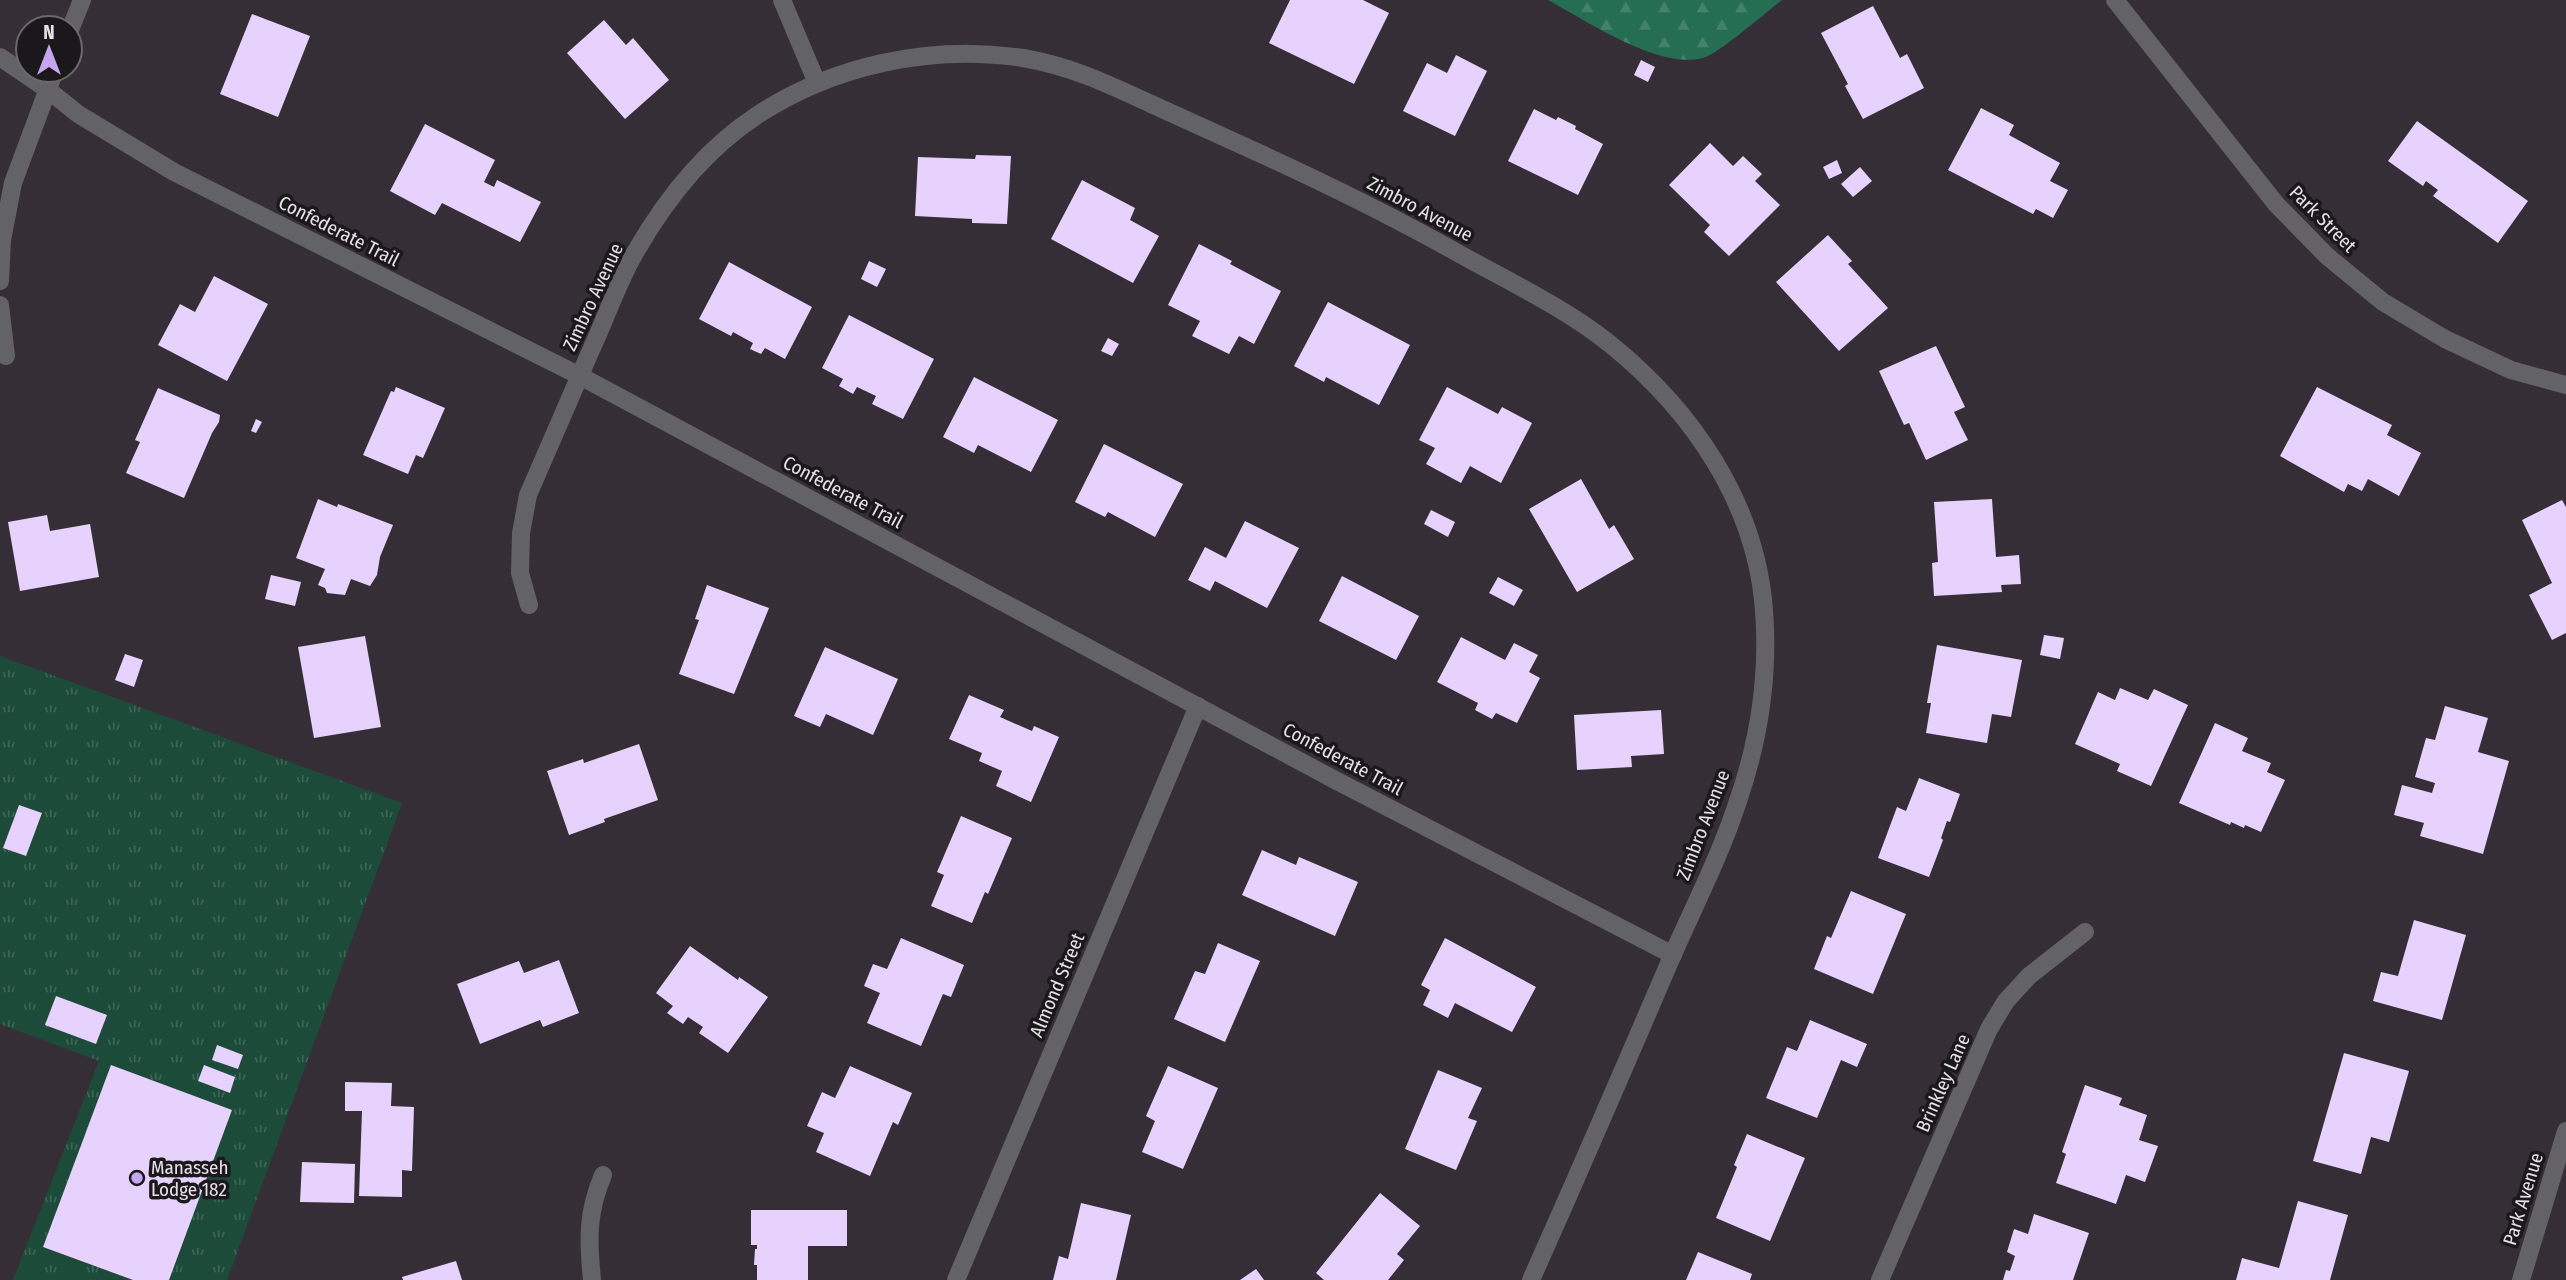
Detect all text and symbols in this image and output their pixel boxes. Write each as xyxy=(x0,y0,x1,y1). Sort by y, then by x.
north arrow xyxy=(14,14,84,84)
text: N xyxy=(43,21,55,44)
street label: Zimbro Avenue xyxy=(1363,172,1477,246)
street label: Park Street xyxy=(2285,181,2362,258)
street label: Confederate Trail xyxy=(275,191,403,271)
street label: Zimbro Avenue xyxy=(558,240,628,354)
street label: Confederate Trail xyxy=(779,451,907,533)
street label: Confederate Trail xyxy=(1279,718,1407,800)
street label: Zimbro Avenue xyxy=(1671,767,1735,883)
street label: Almond Street xyxy=(1025,929,1090,1041)
street label: Brinkley Lane xyxy=(1911,1030,1975,1136)
street label: Park Avenue xyxy=(2498,1150,2548,1248)
place label: Manasseh Lodge 182 xyxy=(151,1156,228,1201)
marker: Manasseh Lodge 182 xyxy=(129,1170,145,1186)

